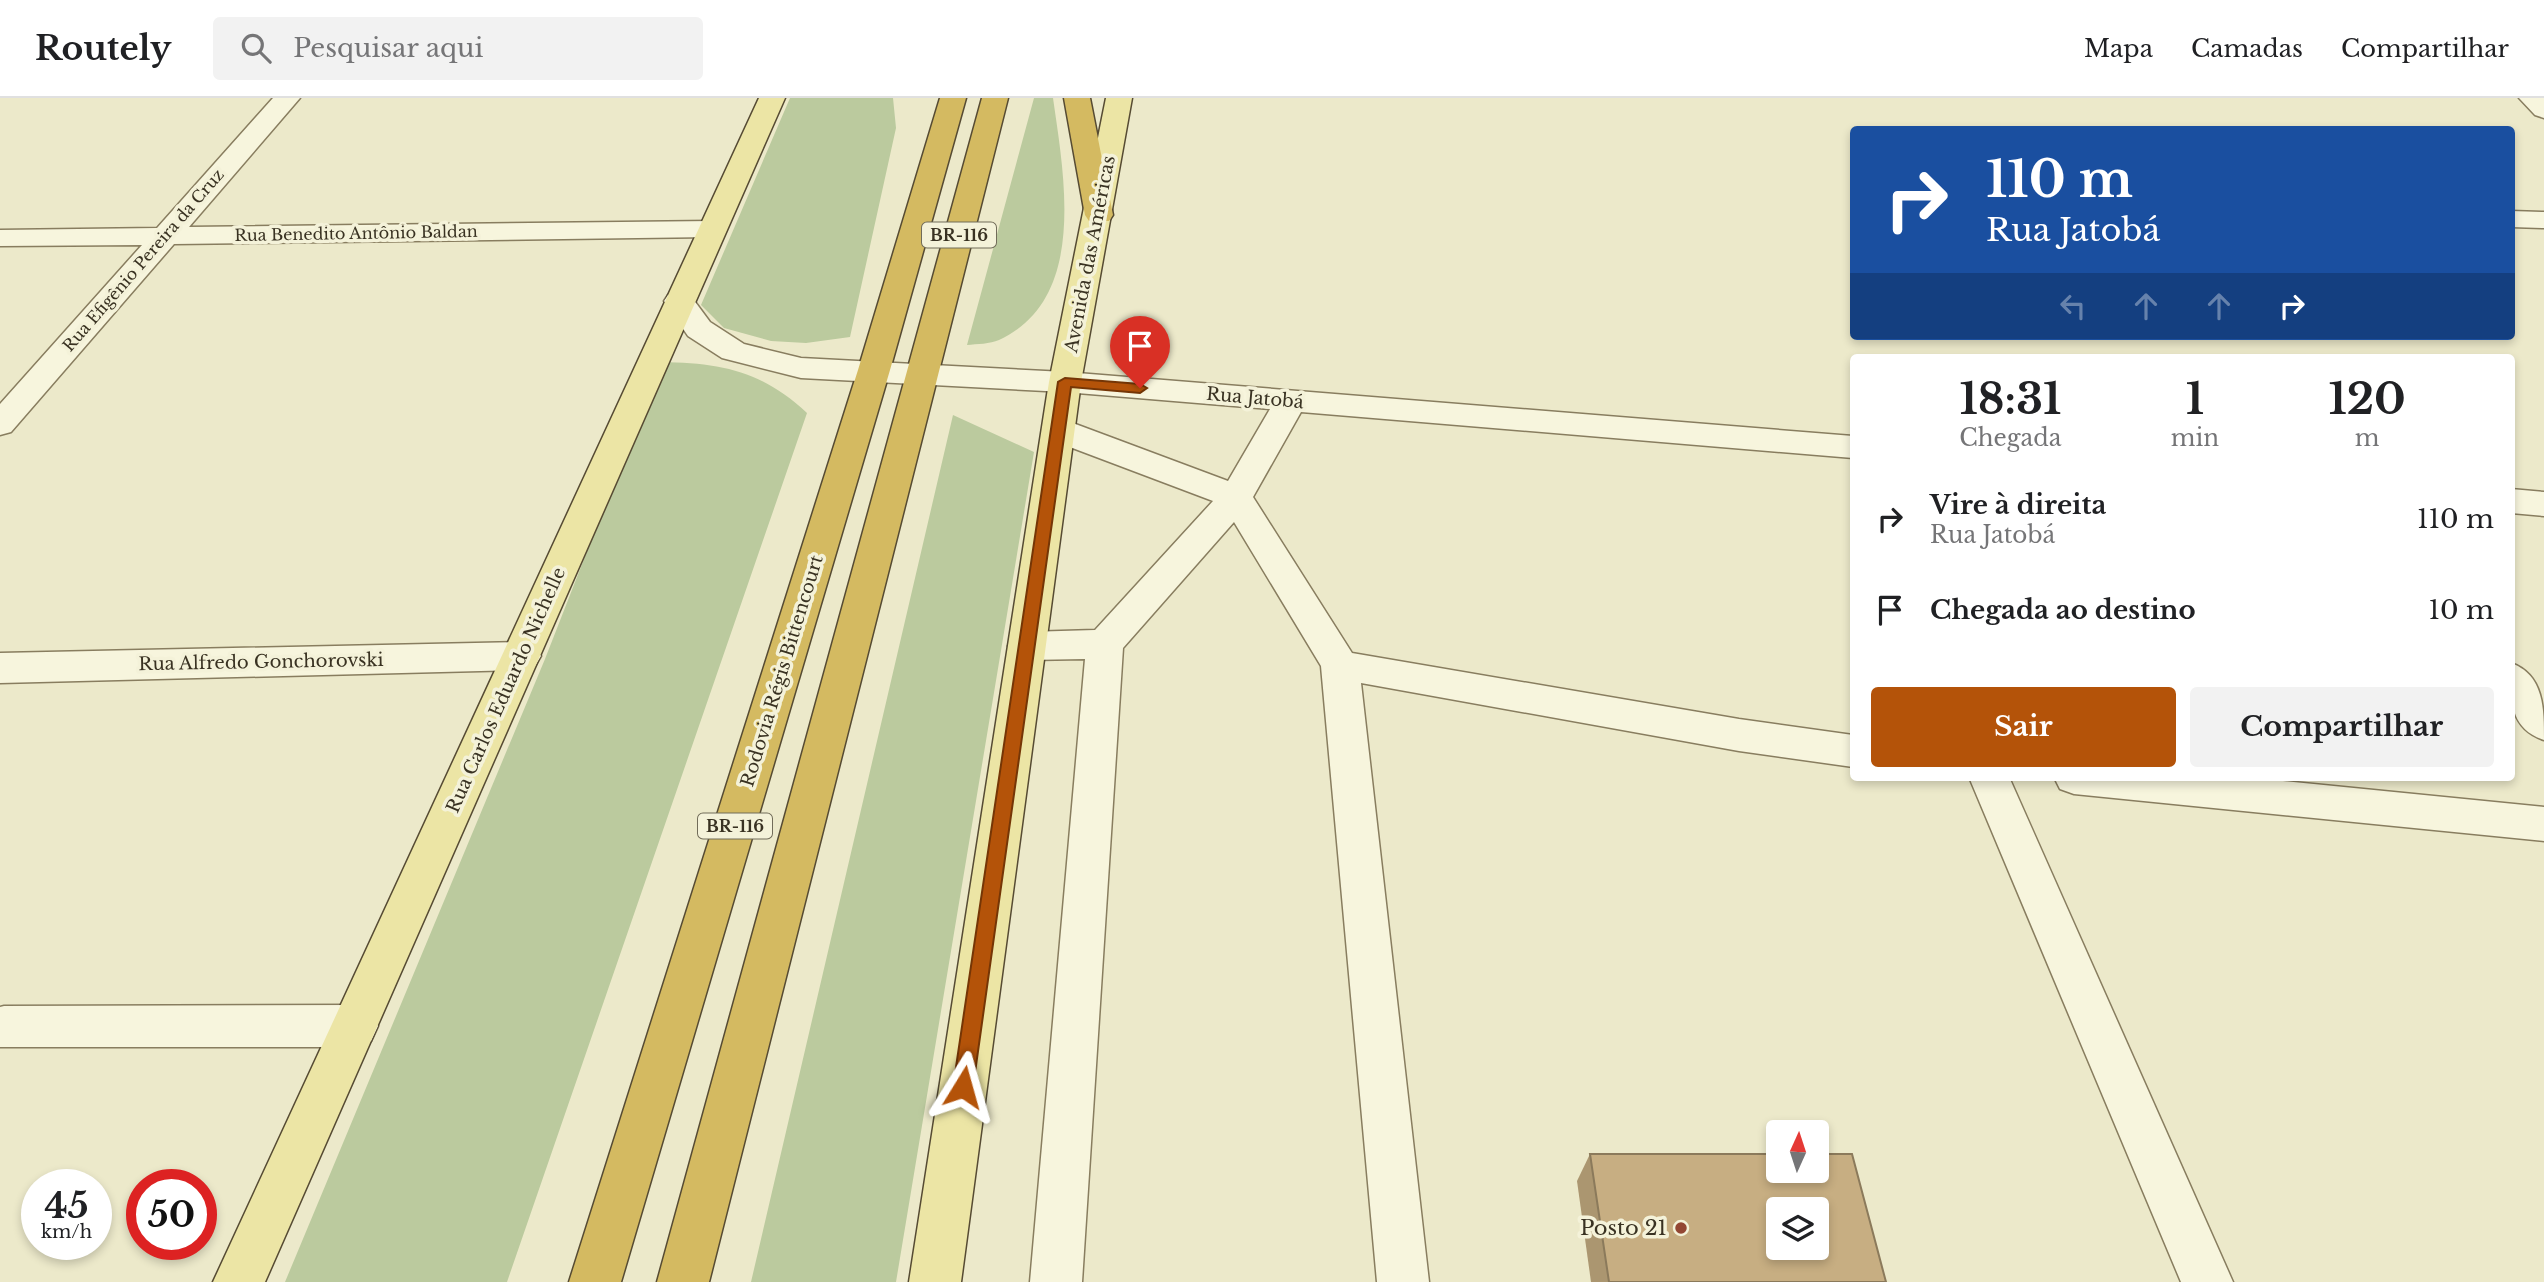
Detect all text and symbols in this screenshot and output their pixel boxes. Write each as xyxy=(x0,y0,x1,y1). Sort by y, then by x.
search box xyxy=(213,17,703,80)
text: Routely xyxy=(35,28,171,69)
icon: search xyxy=(237,29,275,67)
text: Pesquisar aqui xyxy=(293,32,483,64)
text: Mapa xyxy=(2084,34,2153,63)
text: Camadas xyxy=(2191,34,2303,63)
text: Compartilhar xyxy=(2341,34,2509,63)
text: 110 m xyxy=(1986,149,2133,210)
street label: Avenida das Américas xyxy=(1060,154,1120,355)
icon: right xyxy=(1871,154,1962,245)
street label: Rua Efigênio Pereira da Cruz xyxy=(58,164,228,356)
text: Rua Jatobá xyxy=(1986,210,2160,250)
street label: Rua Benedito Antônio Baldan xyxy=(234,221,478,245)
road number: BR-116 xyxy=(922,223,996,248)
icon: left xyxy=(2054,287,2092,325)
icon: ahead xyxy=(2127,287,2165,325)
icon: ahead xyxy=(2200,287,2238,325)
icon: right xyxy=(2273,287,2311,325)
pin xyxy=(1110,316,1170,388)
icon: arrive xyxy=(1121,327,1159,365)
text: 18:31 xyxy=(1959,373,2061,425)
text: 1 xyxy=(2186,373,2204,425)
text: 120 xyxy=(2328,373,2406,425)
street label: Rua Jatobá xyxy=(1205,383,1305,413)
text: Chegada xyxy=(1959,424,2062,452)
text: min xyxy=(2171,424,2219,452)
text: m xyxy=(2355,424,2379,452)
text: Vire à direita xyxy=(1930,489,2106,521)
icon: right xyxy=(1871,500,1909,538)
text: 110 m xyxy=(2417,503,2494,535)
text: Rua Jatobá xyxy=(1930,521,2055,549)
street label: Rodovia Régis Bittencourt xyxy=(736,552,828,790)
street label: Rua Carlos Eduardo Nichelle xyxy=(442,564,570,816)
icon: arrive xyxy=(1871,591,1909,629)
text: Chegada ao destino xyxy=(1930,594,2196,626)
text: 10 m xyxy=(2428,594,2494,626)
street label: Rua Alfredo Gonchorovski xyxy=(138,649,384,675)
button: Sair xyxy=(1871,687,2176,767)
button: Compartilhar xyxy=(2190,687,2494,767)
road number: BR-116 xyxy=(698,814,772,838)
position arrow xyxy=(926,1050,1000,1124)
north arrow xyxy=(1766,1120,1829,1183)
map controls xyxy=(1766,1120,1829,1260)
speed limit sign: 50 xyxy=(126,1169,217,1260)
text: 45 xyxy=(44,1184,89,1227)
button: layers xyxy=(1766,1197,1829,1260)
place label: Posto 21 xyxy=(1580,1215,1667,1241)
marker: Posto 21 xyxy=(1673,1220,1689,1236)
text: km/h xyxy=(41,1221,92,1243)

